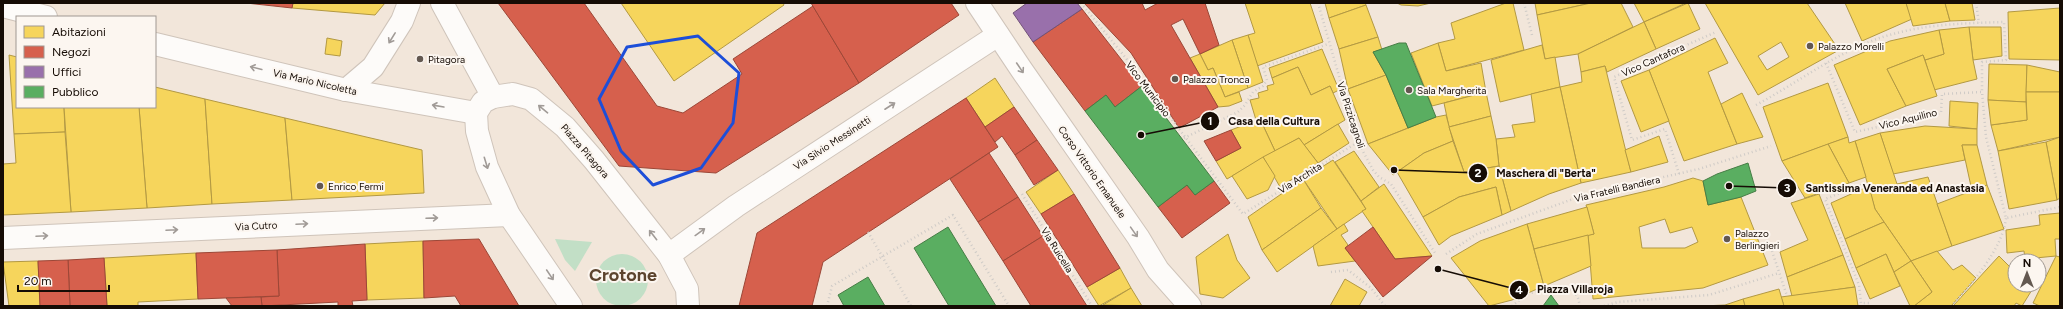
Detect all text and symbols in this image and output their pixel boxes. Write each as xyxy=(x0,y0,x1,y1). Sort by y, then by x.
legend xyxy=(16,16,156,108)
text: Abitazioni xyxy=(52,25,106,39)
one-way arrow xyxy=(387,32,396,43)
street label: Vico Cantafora xyxy=(1619,40,1687,80)
place label: Palazzo Morelli xyxy=(1818,40,1884,53)
marker: Palazzo Morelli xyxy=(1805,41,1815,51)
text: Negozi xyxy=(52,45,91,59)
place label: Pitagora xyxy=(428,53,465,66)
marker: Pitagora xyxy=(415,54,425,64)
street label: Vico Municipio xyxy=(1123,58,1173,120)
one-way arrow xyxy=(1016,62,1024,73)
one-way arrow xyxy=(250,64,263,71)
text: Uffici xyxy=(52,65,81,79)
street label: Via Mario Nicoletta xyxy=(272,66,358,98)
place label: Palazzo Tronca xyxy=(1183,73,1250,86)
marker: Palazzo Tronca xyxy=(1170,74,1180,84)
street label: Via Pizzicagnoli xyxy=(1334,80,1368,150)
place label: Sala Margherita xyxy=(1417,84,1486,97)
text: Pubblico xyxy=(52,85,99,99)
marker: Sala Margherita xyxy=(1404,85,1414,95)
one-way arrow xyxy=(432,101,445,109)
one-way arrow xyxy=(884,102,895,110)
one-way arrow xyxy=(538,104,549,113)
street label: Vico Aquilino xyxy=(1878,105,1938,132)
callout: Casa della Cultura xyxy=(1200,110,1328,133)
street label: Via Silvio Messinetti xyxy=(791,113,873,173)
text: 1 xyxy=(1207,114,1213,128)
text: Casa della Cultura xyxy=(1228,115,1320,128)
street label: Piazza Pitagora xyxy=(558,121,612,181)
street label: Corso Vittorio Emanuele xyxy=(1055,123,1129,221)
one-way arrow xyxy=(483,156,490,169)
street label: Via Archita xyxy=(1276,159,1324,197)
callout: Maschera di "Berta" xyxy=(1468,161,1604,184)
text: 2 xyxy=(1475,166,1482,180)
text: Maschera di "Berta" xyxy=(1496,167,1596,180)
street label: Via Fratelli Bandiera xyxy=(1573,173,1661,205)
callout: Santissima Veneranda ed Anastasia xyxy=(1777,177,1992,200)
place label: Enrico Fermi xyxy=(328,180,384,193)
marker: Enrico Fermi xyxy=(315,181,325,191)
text: 3 xyxy=(1784,181,1791,195)
text: Santissima Veneranda ed Anastasia xyxy=(1806,182,1985,195)
one-way arrow xyxy=(425,214,438,221)
street label: Via Cutro xyxy=(234,218,278,234)
one-way arrow xyxy=(295,220,308,228)
street label: Via Ruicella xyxy=(1038,225,1076,275)
one-way arrow xyxy=(165,226,178,234)
one-way arrow xyxy=(1130,226,1138,237)
place label: Palazzo Berlingieri xyxy=(1735,227,1779,252)
one-way arrow xyxy=(694,228,705,236)
one-way arrow xyxy=(648,229,657,240)
one-way arrow xyxy=(35,233,48,240)
marker: Palazzo Berlingieri xyxy=(1722,234,1732,244)
north arrow xyxy=(2007,253,2047,293)
text: N xyxy=(2023,257,2031,270)
district label: Crotone xyxy=(589,264,657,286)
scale bar xyxy=(18,267,109,293)
one-way arrow xyxy=(546,269,554,280)
text: 20 m xyxy=(24,274,52,288)
callout: Piazza Villaroja xyxy=(1509,278,1621,301)
text: 4 xyxy=(1515,283,1523,297)
text: Piazza Villaroja xyxy=(1537,283,1613,296)

